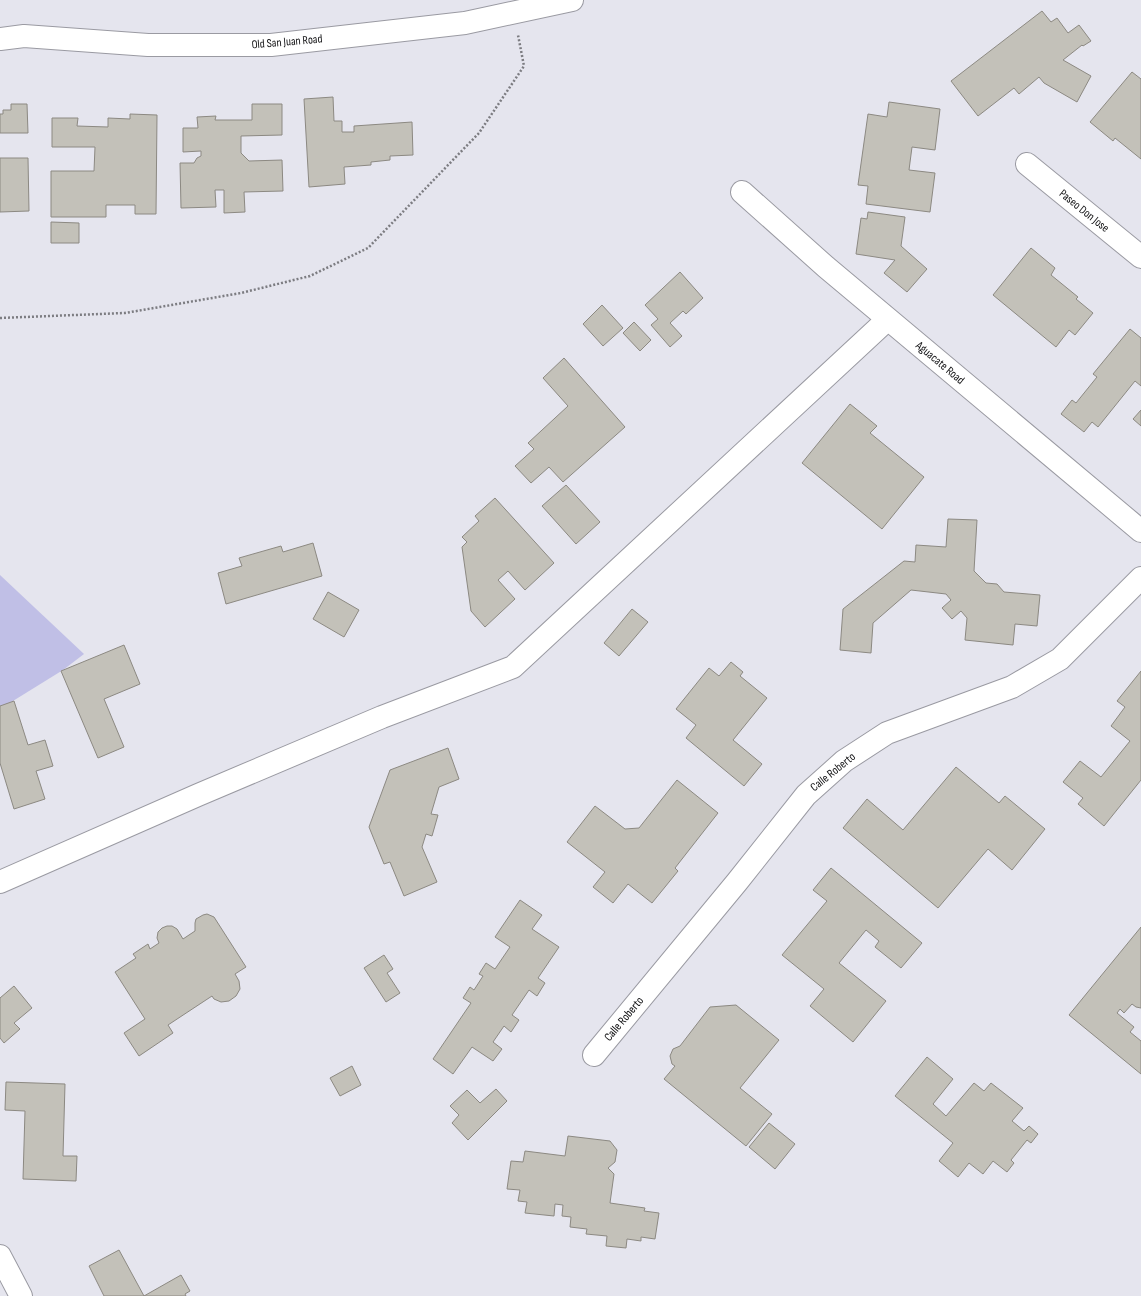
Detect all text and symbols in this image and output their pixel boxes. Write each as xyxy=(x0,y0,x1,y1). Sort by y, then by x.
street label: Old San Juan Road xyxy=(251,31,323,53)
street label: Paseo Don Jose xyxy=(1056,186,1112,236)
street label: Aguacate Road xyxy=(912,338,968,388)
street label: Calle Roberto xyxy=(807,749,859,795)
street label: Calle Roberto xyxy=(601,994,647,1044)

